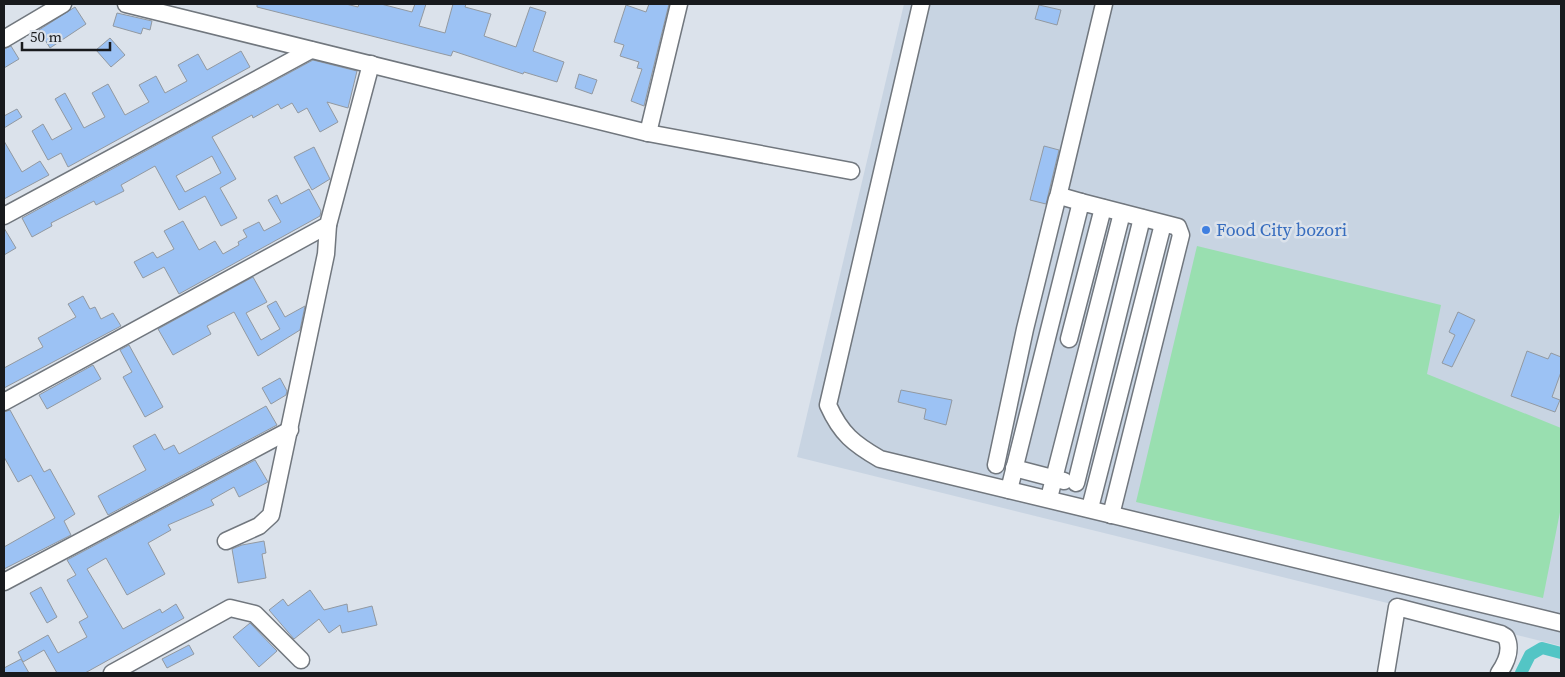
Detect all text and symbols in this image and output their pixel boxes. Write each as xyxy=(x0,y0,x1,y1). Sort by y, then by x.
scale bar xyxy=(22,20,110,52)
text: 50 m xyxy=(30,26,62,47)
place label: Food City bozori xyxy=(1216,217,1347,242)
marker: Food City bozori xyxy=(1200,224,1212,236)

